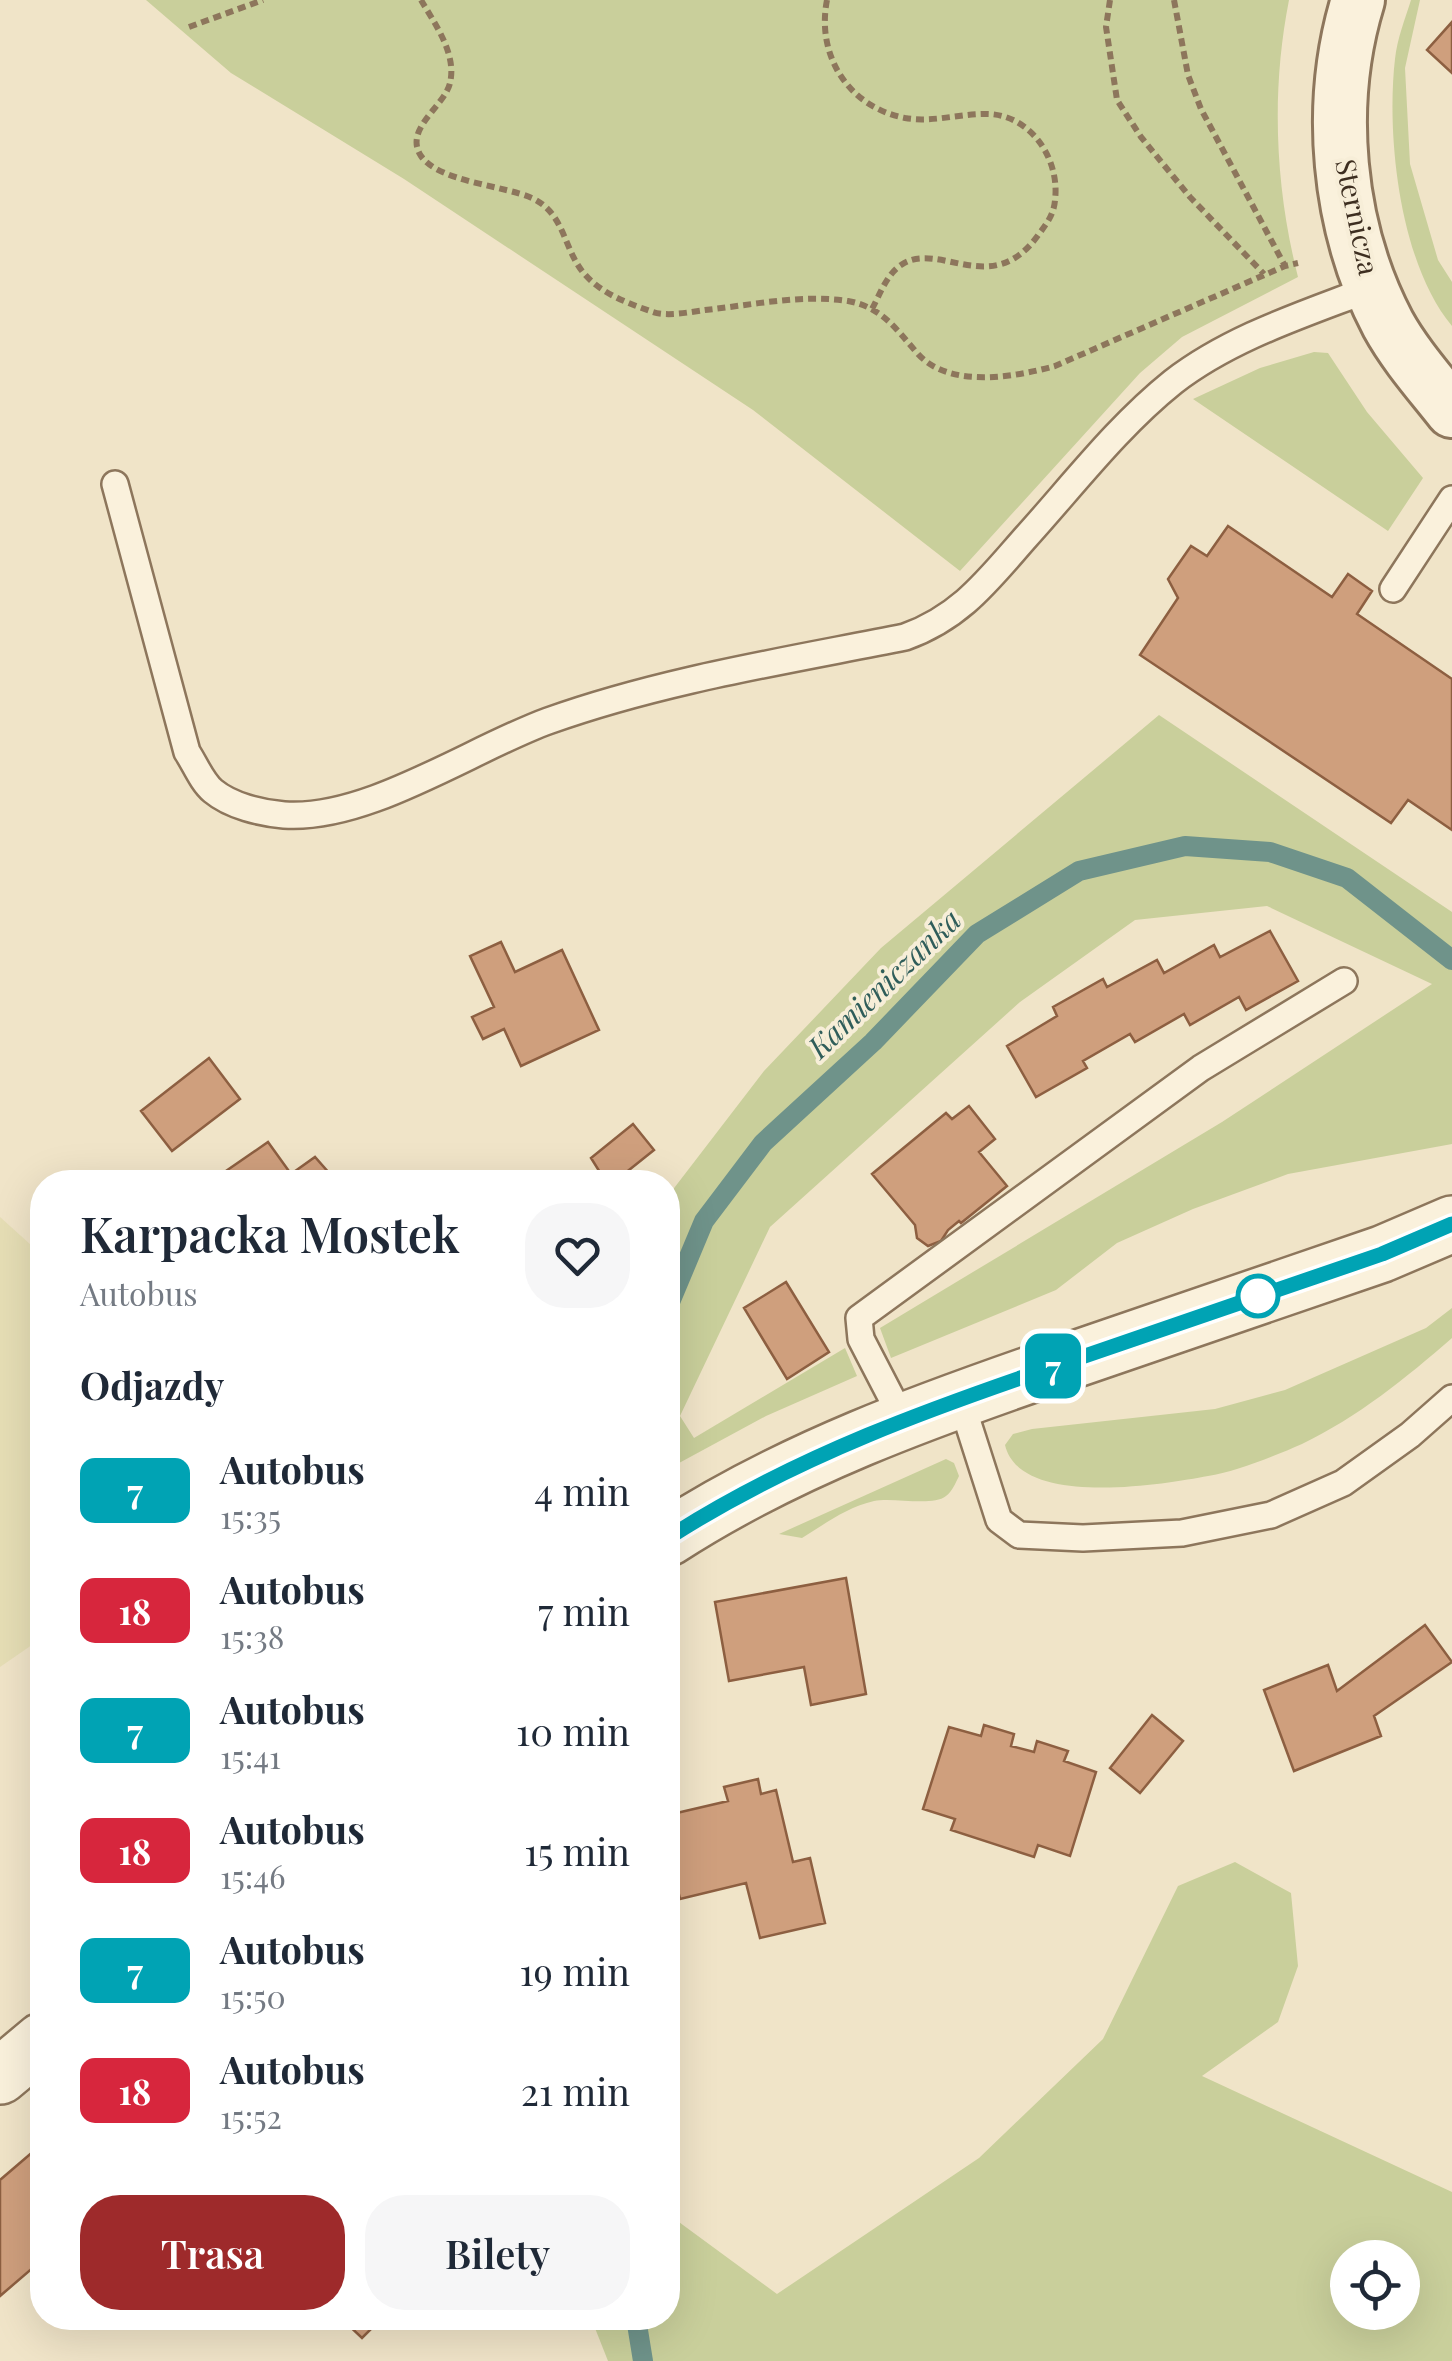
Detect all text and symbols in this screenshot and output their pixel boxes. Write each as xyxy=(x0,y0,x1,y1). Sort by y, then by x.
street label: Sternicza xyxy=(1328,155,1389,278)
water label: Kamieniczanka xyxy=(798,899,969,1067)
text: Karpacka Mostek xyxy=(80,1201,460,1265)
button: heart xyxy=(525,1203,630,1308)
text: Autobus xyxy=(80,1271,198,1314)
unlabelled marker xyxy=(1237,1275,1279,1317)
line badge: 7 xyxy=(1020,1334,1086,1398)
text: 7 xyxy=(1045,1343,1061,1390)
text: Odjazdy xyxy=(80,1359,224,1410)
text: Autobus xyxy=(220,1443,365,1494)
text: 4 min xyxy=(534,1465,630,1516)
text: 7 xyxy=(127,1467,143,1514)
text: 15:35 xyxy=(220,1494,281,1537)
text: Autobus xyxy=(220,1563,365,1614)
text: 7 min xyxy=(538,1585,630,1636)
text: 18 xyxy=(118,1587,152,1634)
text: 15:38 xyxy=(220,1614,284,1657)
text: Autobus xyxy=(220,1683,365,1734)
text: 10 min xyxy=(516,1705,630,1756)
text: 7 xyxy=(127,1707,143,1754)
text: 15:41 xyxy=(220,1734,281,1777)
text: Autobus xyxy=(220,1803,365,1854)
text: 15 min xyxy=(524,1825,630,1876)
text: 18 xyxy=(118,1827,152,1874)
text: 15:46 xyxy=(220,1854,286,1897)
text: Autobus xyxy=(220,1923,365,1974)
text: 19 min xyxy=(520,1945,630,1996)
text: 7 xyxy=(127,1947,143,1994)
text: 15:50 xyxy=(220,1974,286,2017)
text: Autobus xyxy=(220,2043,365,2094)
text: 21 min xyxy=(521,2065,630,2116)
text: 18 xyxy=(118,2067,152,2114)
text: 15:52 xyxy=(220,2094,282,2137)
button: Trasa xyxy=(80,2195,345,2310)
button: Bilety xyxy=(365,2195,630,2310)
map controls xyxy=(1330,2240,1420,2330)
button: locate xyxy=(1330,2240,1420,2330)

